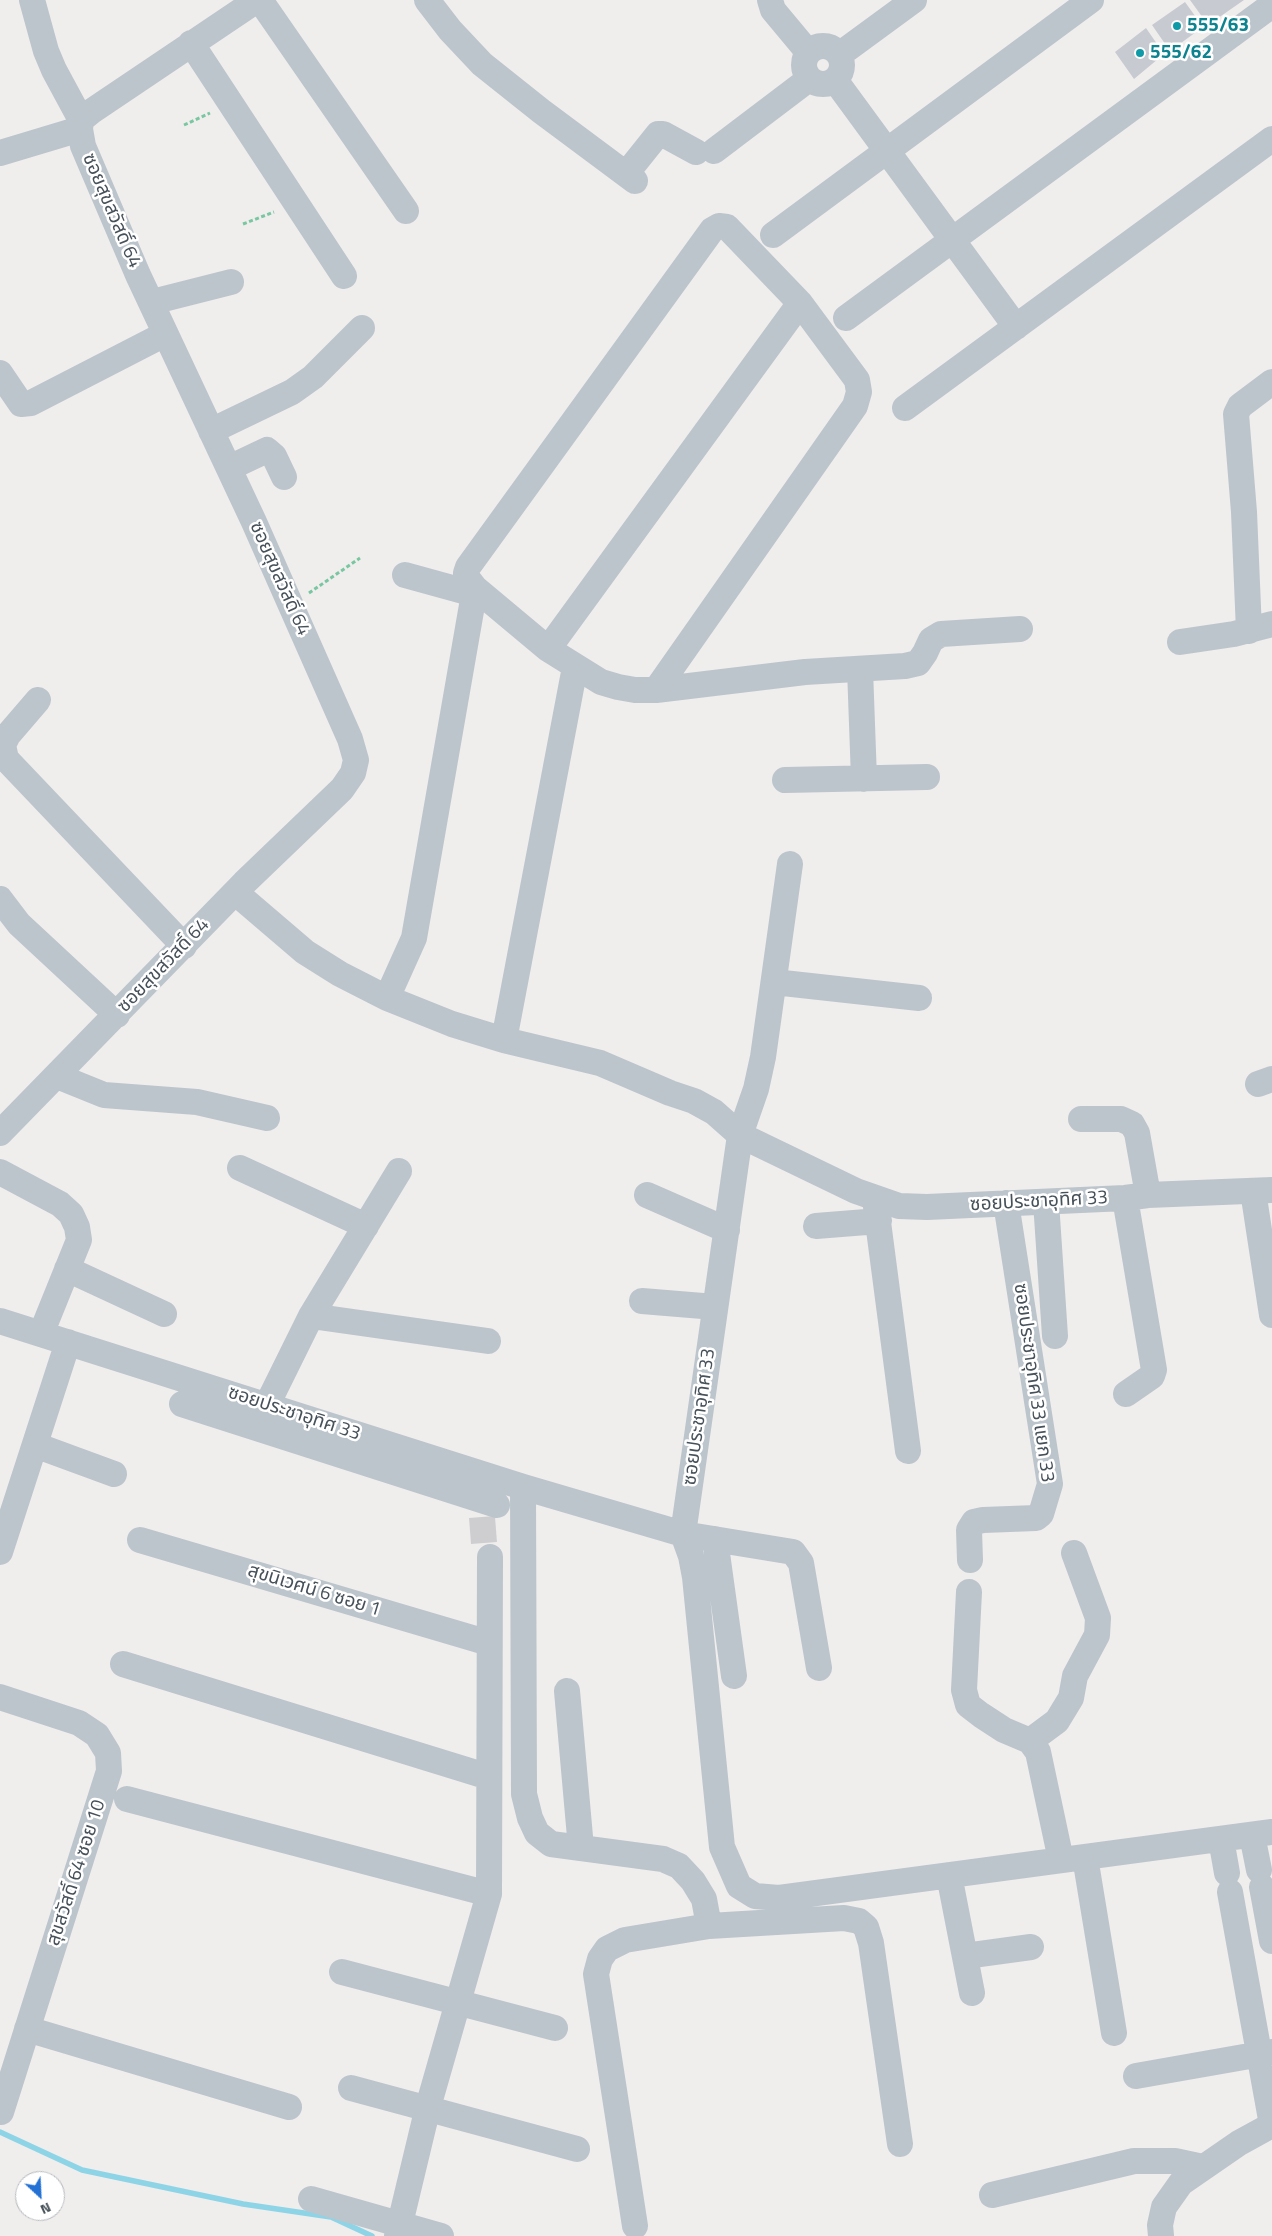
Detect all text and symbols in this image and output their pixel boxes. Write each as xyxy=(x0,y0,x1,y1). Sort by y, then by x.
place label: 555/63 xyxy=(1187,15,1249,37)
marker: 555/63 xyxy=(1171,20,1183,32)
place label: 555/62 xyxy=(1150,42,1212,64)
marker: 555/62 xyxy=(1134,47,1146,59)
street label: ซอยสุขสวัสดิ์ 64 xyxy=(77,150,145,272)
street label: ซอยสุขสวัสดิ์ 64 xyxy=(244,519,314,639)
street label: ซอยสุขสวัสดิ์ 64 xyxy=(113,914,215,1018)
street label: ซอยประชาอุทิศ 33 xyxy=(970,1187,1108,1217)
street label: ซอยประชาอุทิศ 33 แยก 33 xyxy=(1008,1282,1058,1484)
street label: ซอยประชาอุทิศ 33 xyxy=(679,1347,721,1487)
street label: ซอยประชาอุทิศ 33 xyxy=(225,1382,363,1446)
street label: สุขนิเวศน์ 6 ซอย 1 xyxy=(245,1560,383,1622)
street label: สุขสวัสดิ์ 64 ซอย 10 xyxy=(43,1797,111,1949)
north arrow xyxy=(15,2171,65,2221)
text: N xyxy=(37,2198,55,2221)

